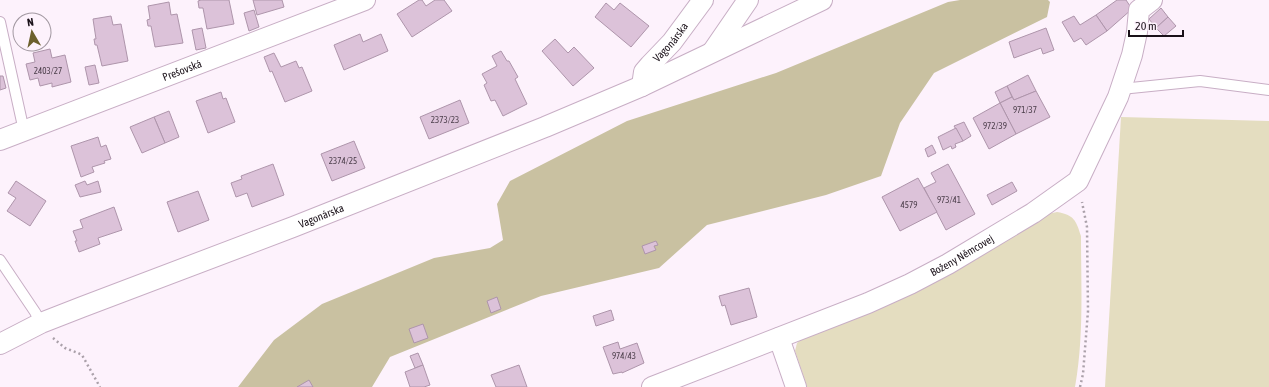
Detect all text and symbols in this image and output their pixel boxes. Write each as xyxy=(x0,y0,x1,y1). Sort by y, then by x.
north arrow xyxy=(12,12,52,52)
scale bar xyxy=(1129,12,1183,38)
text: N xyxy=(26,16,35,29)
text: 20 m xyxy=(1135,19,1157,33)
street label: Vagonárska xyxy=(650,20,690,64)
street label: Prešovská xyxy=(161,57,203,83)
house number: 2403/27 xyxy=(34,66,62,76)
house number: 971/37 xyxy=(1013,105,1037,115)
house number: 2373/23 xyxy=(431,115,459,125)
house number: 972/39 xyxy=(983,121,1007,131)
house number: 2374/25 xyxy=(329,156,357,166)
house number: 973/41 xyxy=(937,195,961,205)
house number: 4579 xyxy=(901,200,917,210)
street label: Vagonárska xyxy=(297,202,345,230)
street label: Boženy Němcovej xyxy=(928,232,995,278)
house number: 974/43 xyxy=(612,351,636,361)

